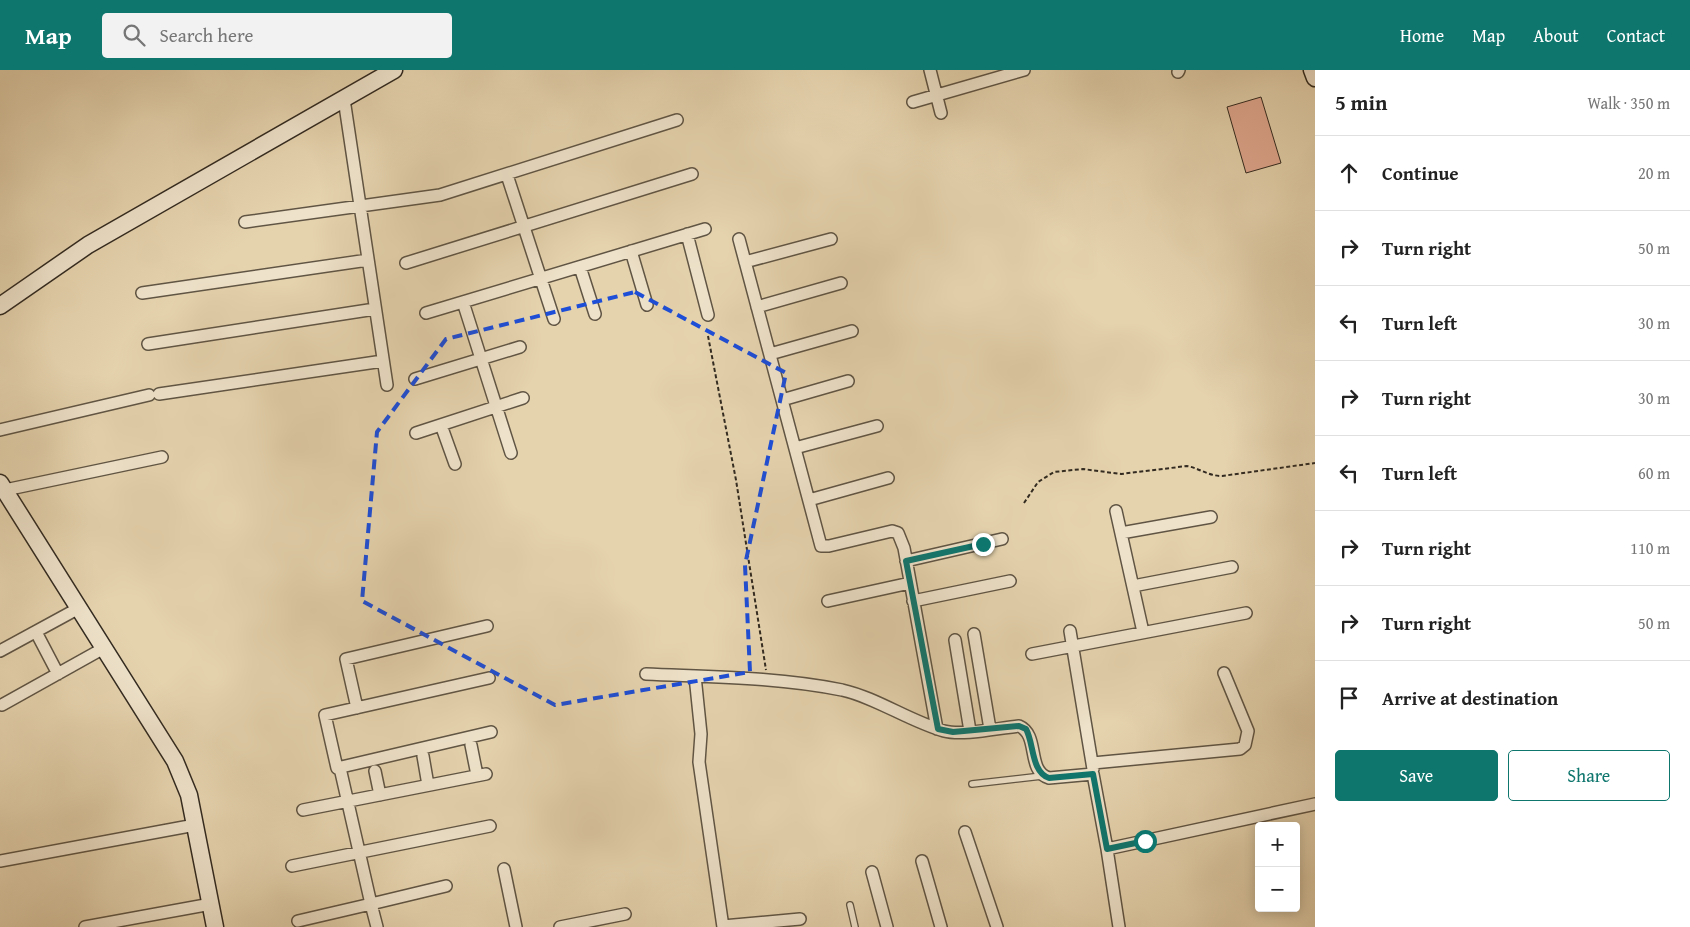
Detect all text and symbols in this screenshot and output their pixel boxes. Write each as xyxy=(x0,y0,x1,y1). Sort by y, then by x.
search box xyxy=(102,13,452,58)
text: Map xyxy=(25,18,72,53)
icon: search xyxy=(120,21,148,49)
text: Search here xyxy=(160,21,253,49)
text: Home xyxy=(1400,22,1444,49)
text: Map xyxy=(1472,22,1505,49)
text: About xyxy=(1533,22,1579,49)
text: Contact xyxy=(1607,22,1665,49)
text: 5 min xyxy=(1335,87,1387,118)
text: Walk · 350 m xyxy=(1587,91,1670,115)
icon: ahead xyxy=(1335,159,1363,187)
text: Continue xyxy=(1382,159,1459,187)
text: 20 m xyxy=(1638,161,1670,185)
icon: right xyxy=(1335,234,1363,262)
text: Turn right xyxy=(1382,234,1471,262)
text: 50 m xyxy=(1638,236,1670,260)
icon: left xyxy=(1335,309,1363,337)
text: Turn left xyxy=(1382,309,1457,337)
text: 30 m xyxy=(1638,311,1670,335)
icon: right xyxy=(1335,384,1363,412)
text: Turn right xyxy=(1382,384,1471,412)
text: 30 m xyxy=(1638,386,1670,410)
icon: left xyxy=(1335,459,1363,487)
text: Turn left xyxy=(1382,459,1457,487)
text: 60 m xyxy=(1638,461,1670,485)
route end xyxy=(972,533,995,556)
icon: right xyxy=(1335,534,1363,562)
text: Turn right xyxy=(1382,534,1471,562)
text: 110 m xyxy=(1630,536,1670,560)
icon: right xyxy=(1335,609,1363,637)
text: Turn right xyxy=(1382,609,1471,637)
text: 50 m xyxy=(1638,611,1670,635)
icon: arrive xyxy=(1335,684,1363,712)
text: Arrive at destination xyxy=(1382,684,1558,712)
button: Save xyxy=(1335,750,1498,801)
button: Share xyxy=(1508,750,1670,801)
map controls xyxy=(1255,822,1300,912)
button: + xyxy=(1255,822,1300,867)
route start xyxy=(1134,830,1157,853)
button: − xyxy=(1255,867,1300,912)

